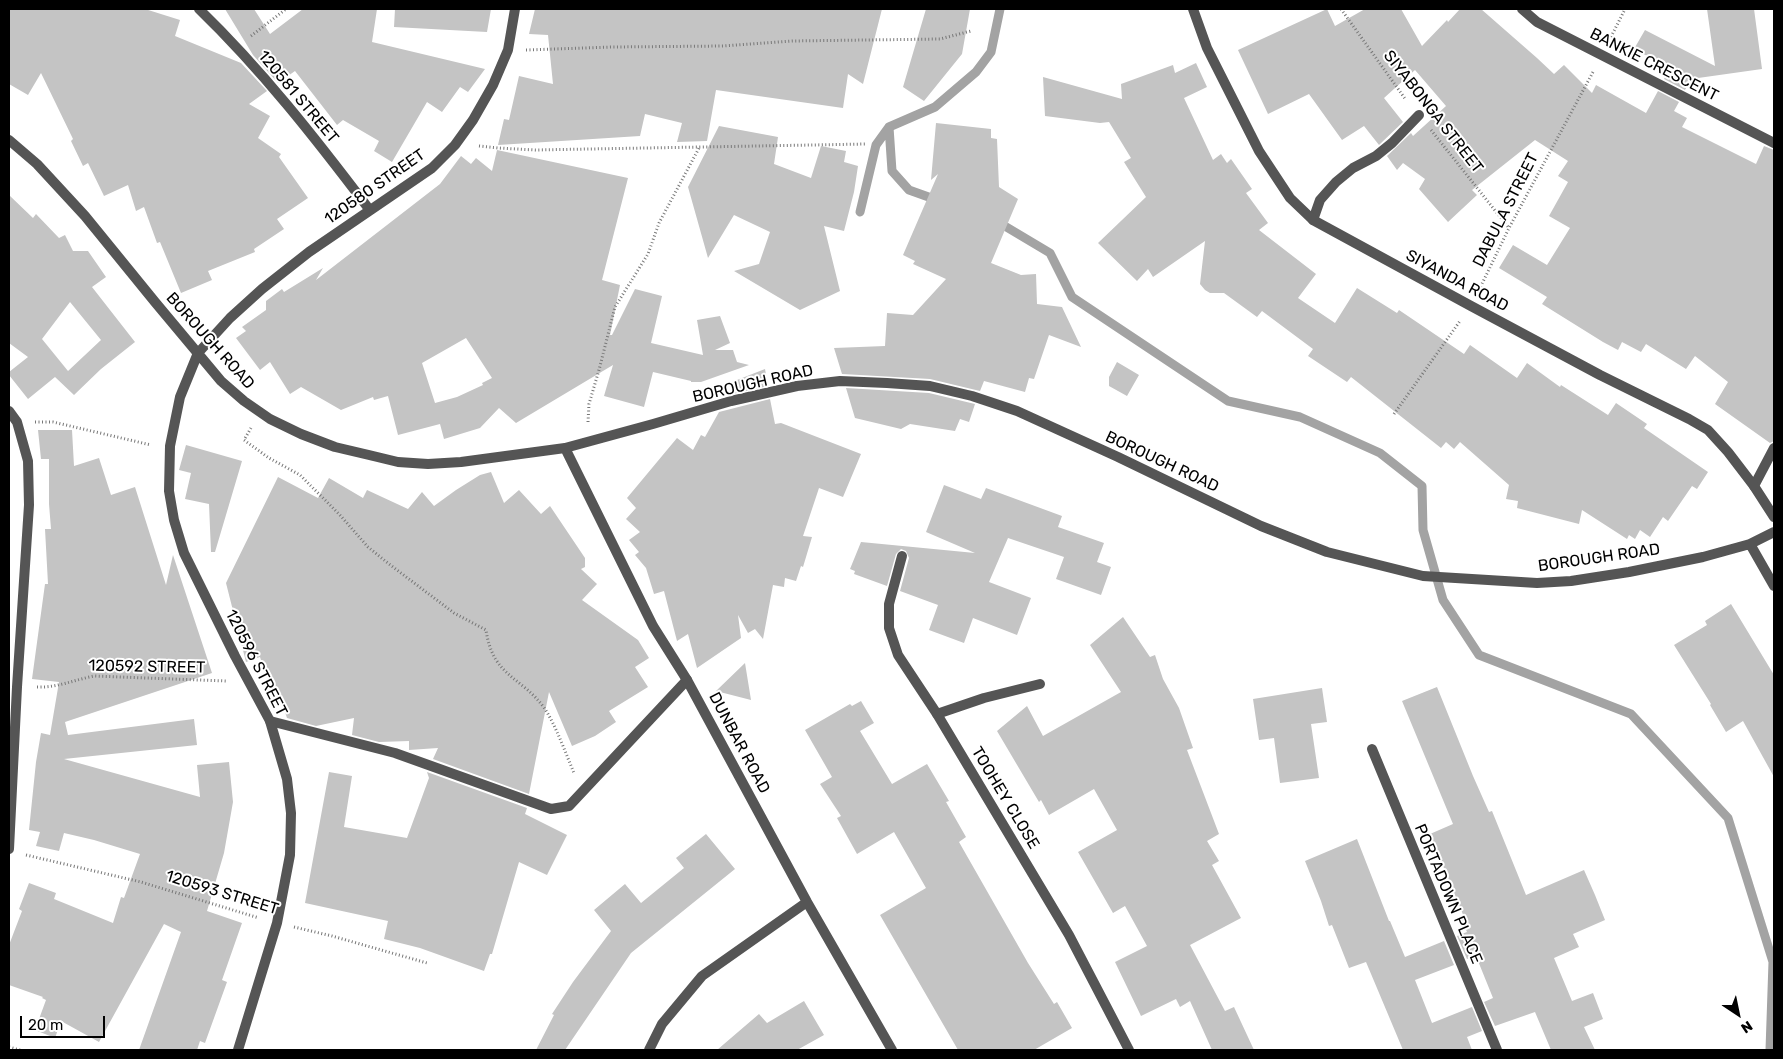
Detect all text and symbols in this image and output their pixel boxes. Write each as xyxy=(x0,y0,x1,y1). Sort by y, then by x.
street label: BANKIE CRESCENT xyxy=(1587,24,1721,106)
street label: 120581 STREET xyxy=(254,47,342,147)
street label: SIYABONGA STREET xyxy=(1379,47,1487,177)
street label: 120580 STREET xyxy=(321,145,429,229)
street label: DABULA STREET xyxy=(1469,150,1543,270)
street label: SIYANDA ROAD xyxy=(1402,246,1512,316)
street label: BOROUGH ROAD xyxy=(162,289,258,393)
street label: BOROUGH ROAD xyxy=(691,361,815,407)
street label: BOROUGH ROAD xyxy=(1102,427,1222,497)
street label: BOROUGH ROAD xyxy=(1537,540,1661,576)
street label: 120596 STREET xyxy=(221,607,291,719)
street label: 120592 STREET xyxy=(88,656,206,678)
street label: DUNBAR ROAD xyxy=(704,689,774,797)
street label: TOOHEY CLOSE xyxy=(967,743,1043,853)
street label: PORTADOWN PLACE xyxy=(1410,821,1486,967)
street label: 120593 STREET xyxy=(163,867,281,919)
north arrow xyxy=(1713,989,1763,1039)
scale bar xyxy=(22,1006,108,1038)
text: 20 m xyxy=(28,1016,63,1034)
text: N xyxy=(1738,1017,1756,1037)

